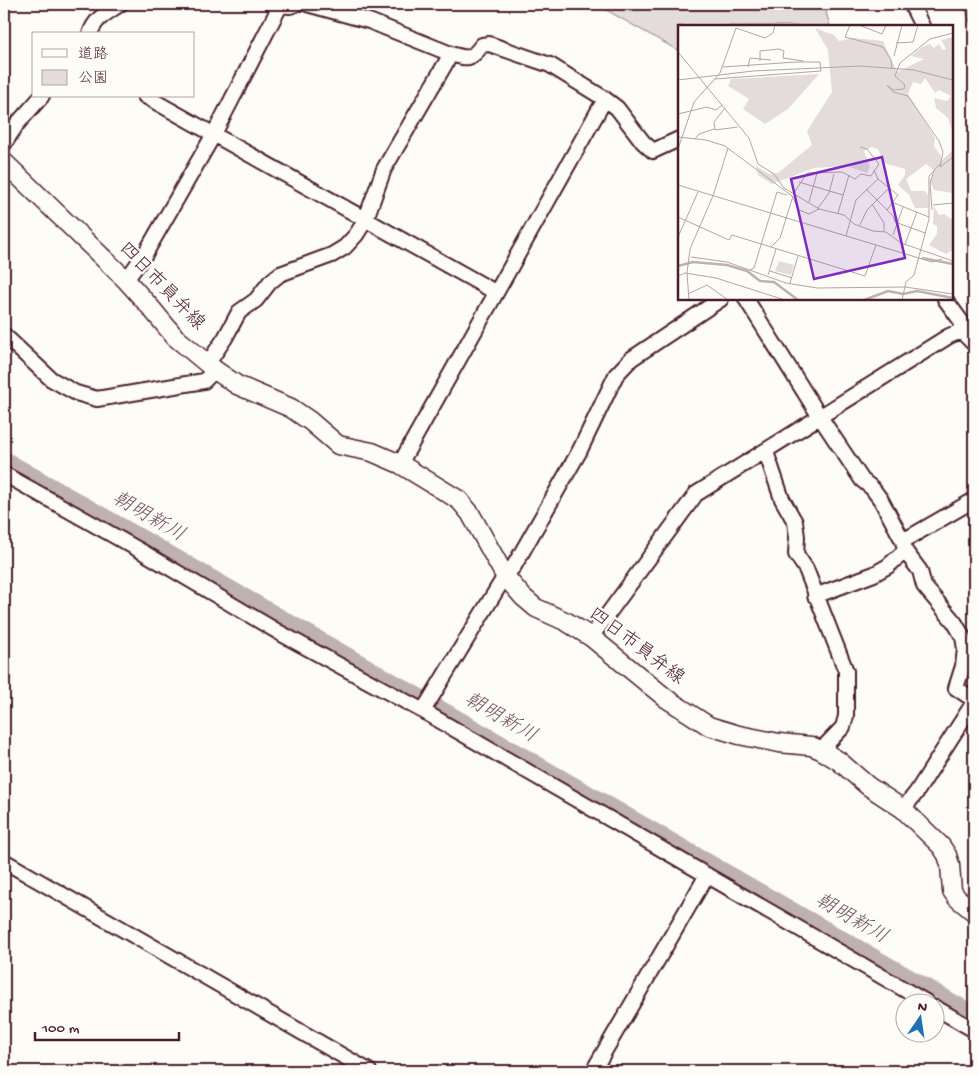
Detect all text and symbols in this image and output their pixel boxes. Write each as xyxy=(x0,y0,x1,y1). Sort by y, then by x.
inset map xyxy=(678,25,953,300)
legend xyxy=(32,32,195,98)
text: 道路 xyxy=(78,46,108,64)
text: 公園 xyxy=(78,70,108,88)
street label: 四日市員弁線 xyxy=(113,237,210,336)
water label: 朝明新川 xyxy=(108,487,189,548)
street label: 四日市員弁線 xyxy=(584,603,689,690)
water label: 朝明新川 xyxy=(460,688,541,749)
water label: 朝明新川 xyxy=(811,889,892,950)
north arrow xyxy=(896,992,946,1042)
text: N xyxy=(916,998,929,1017)
scale bar xyxy=(35,1010,179,1042)
text: 100 m xyxy=(41,1020,80,1038)

